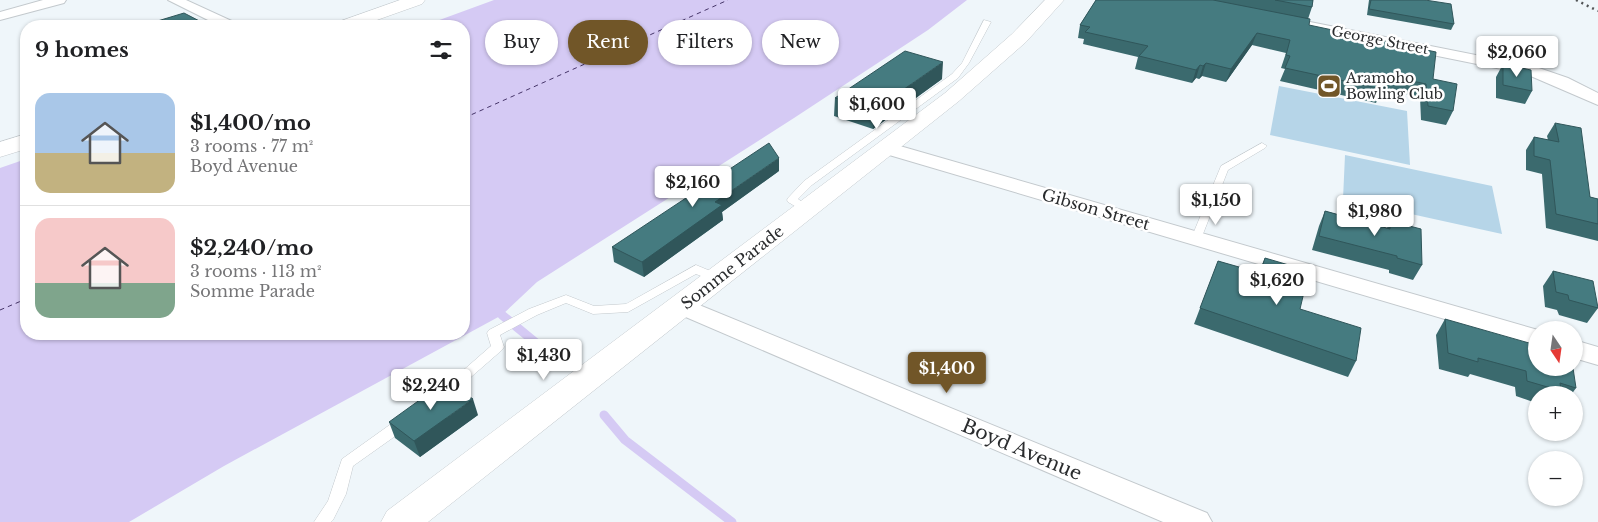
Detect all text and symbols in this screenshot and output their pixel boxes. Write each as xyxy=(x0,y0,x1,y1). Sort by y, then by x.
chip: Buy xyxy=(485,20,558,65)
chip: Rent xyxy=(568,20,648,65)
chip: Filters xyxy=(658,20,752,65)
chip: New xyxy=(762,20,839,65)
street label: George Street xyxy=(1330,22,1431,58)
icon: filters xyxy=(427,36,455,64)
pin: $2,060 xyxy=(1476,36,1558,78)
text: 9 homes xyxy=(35,37,129,63)
text: $2,060 xyxy=(1487,42,1547,62)
place label: Aramoho Bowling Club xyxy=(1345,69,1443,103)
sports icon: Aramoho Bowling Club xyxy=(1316,73,1342,99)
pin: $1,600 xyxy=(836,88,918,130)
text: $1,600 xyxy=(849,94,905,114)
text: $1,400/mo xyxy=(190,110,311,136)
icon: home xyxy=(75,113,135,173)
text: 3 rooms · 77 m² xyxy=(190,136,313,156)
text: Boyd Avenue xyxy=(190,156,298,176)
pin: $2,160 xyxy=(652,166,734,208)
text: $2,160 xyxy=(666,172,720,192)
street label: Gibson Street xyxy=(1040,184,1152,234)
pin: $1,150 xyxy=(1175,184,1257,226)
text: $1,150 xyxy=(1191,190,1241,210)
pin: $1,980 xyxy=(1334,194,1416,237)
text: $1,980 xyxy=(1348,201,1402,221)
street label: Somme Parade xyxy=(677,221,787,313)
text: $2,240/mo xyxy=(190,235,313,261)
icon: home xyxy=(75,238,135,298)
text: 3 rooms · 113 m² xyxy=(190,261,321,281)
pin: $1,620 xyxy=(1236,264,1318,306)
text: $1,620 xyxy=(1250,270,1304,290)
text: Somme Parade xyxy=(190,281,315,301)
north arrow xyxy=(1528,321,1582,376)
map controls xyxy=(1528,321,1583,506)
pin: $1,430 xyxy=(503,338,585,381)
text: $1,430 xyxy=(517,345,571,365)
pin: $1,400 xyxy=(906,352,988,394)
text: $1,400 xyxy=(919,358,975,378)
pin: $2,240 xyxy=(390,368,472,411)
text: $2,240 xyxy=(402,375,460,395)
button: + xyxy=(1528,386,1583,441)
street label: Boyd Avenue xyxy=(958,414,1085,485)
button: − xyxy=(1528,451,1583,506)

